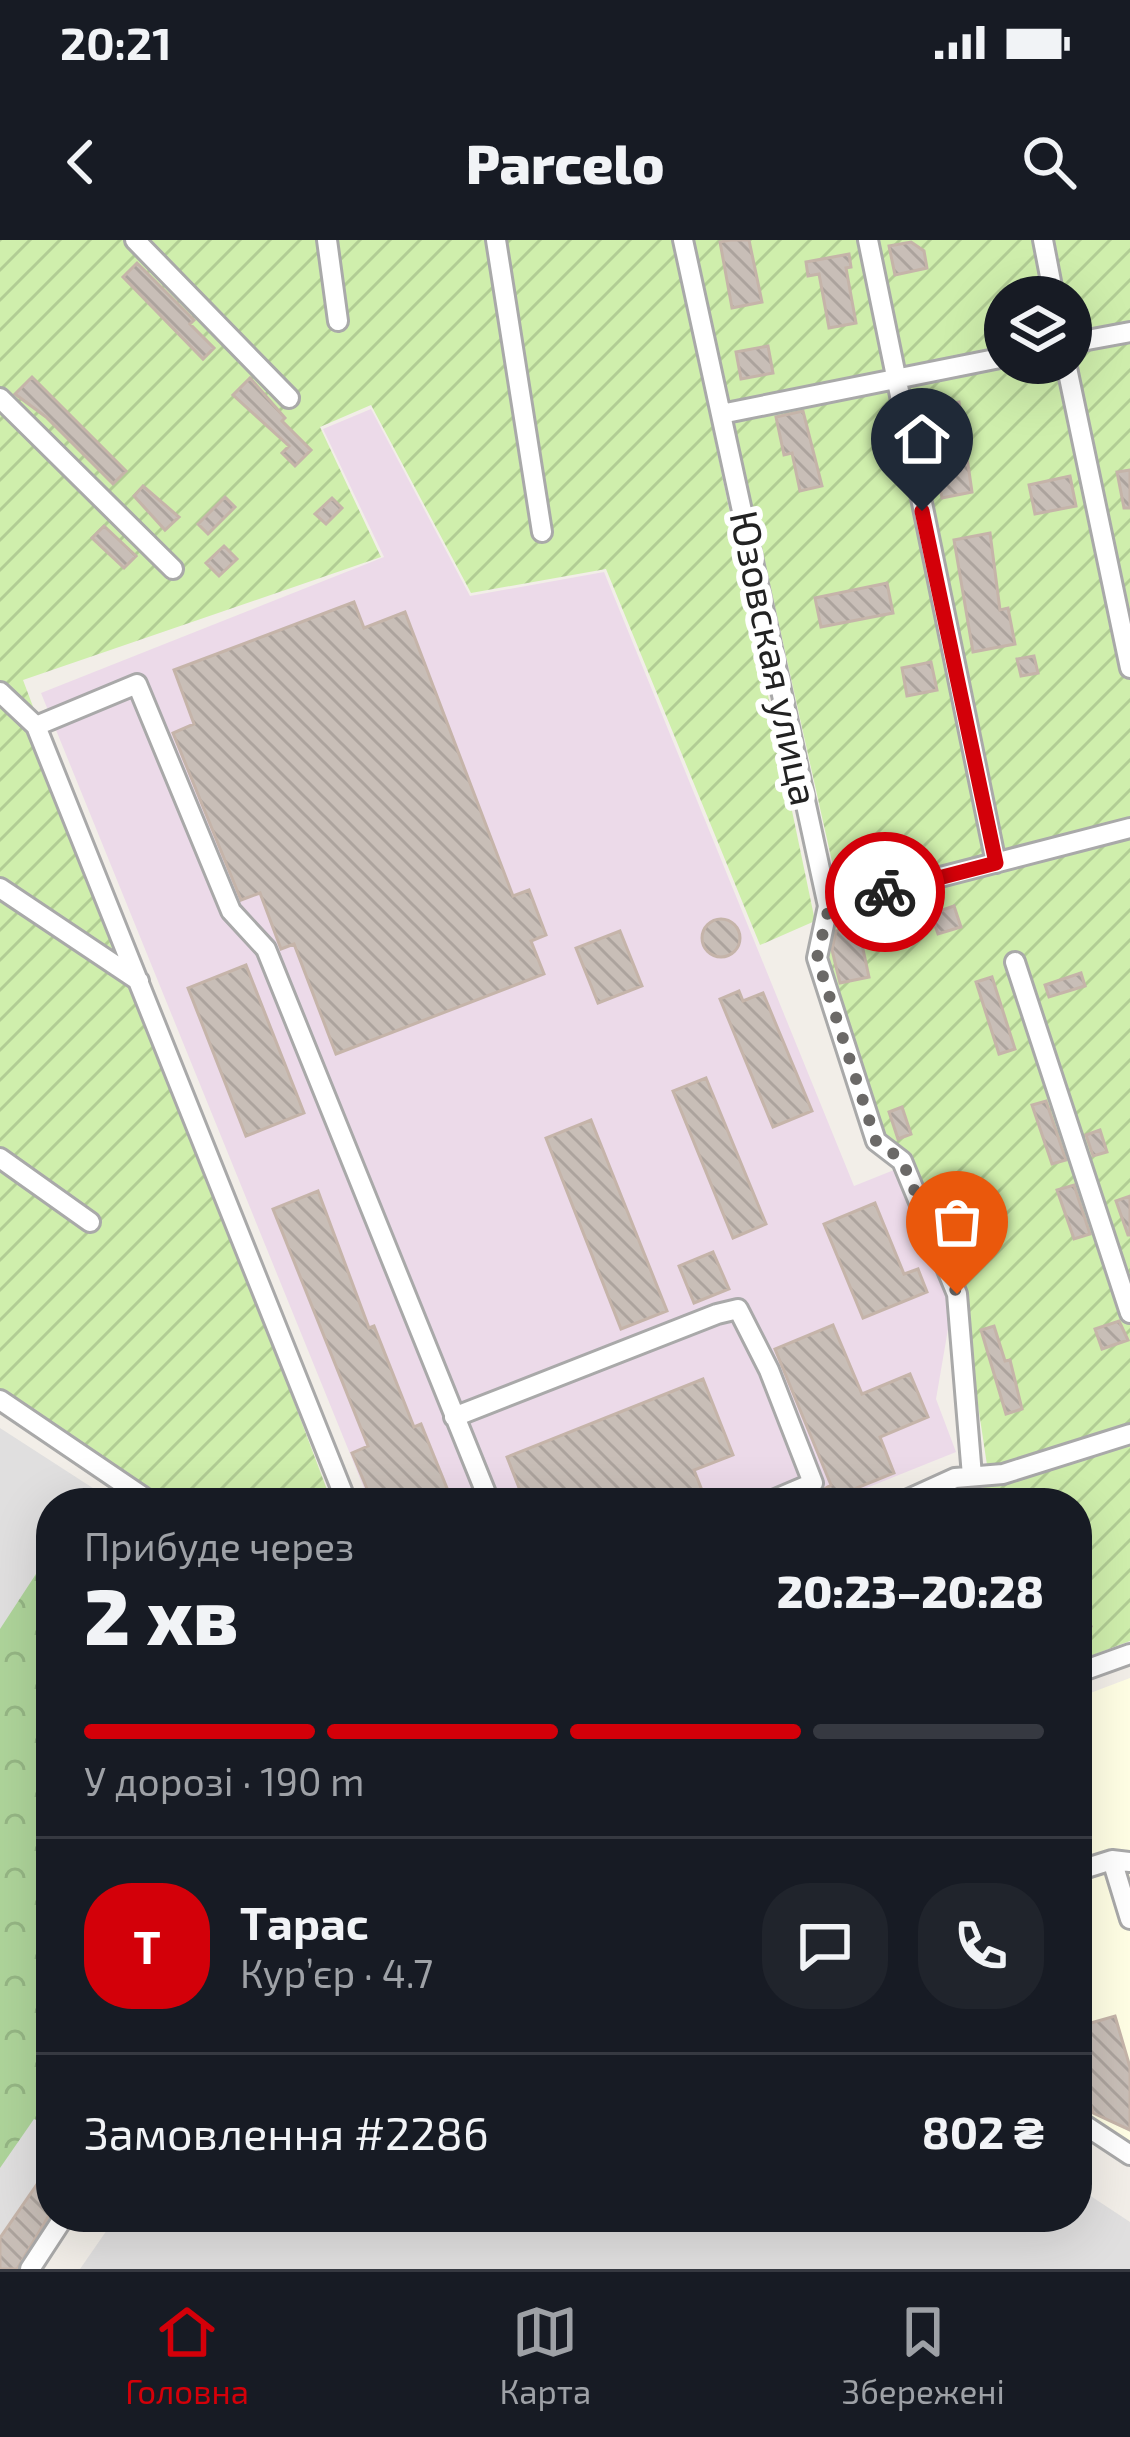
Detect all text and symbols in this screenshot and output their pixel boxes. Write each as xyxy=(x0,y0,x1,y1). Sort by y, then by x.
text: 20:21 xyxy=(60,15,172,69)
icon: back xyxy=(48,129,114,195)
icon: search xyxy=(1016,129,1082,195)
text: Parcelo xyxy=(466,130,664,195)
map controls xyxy=(984,276,1092,384)
button: layers xyxy=(984,276,1092,384)
pin xyxy=(871,388,973,511)
icon: home xyxy=(889,406,955,472)
street label: Юзовская улица xyxy=(720,506,830,809)
courier xyxy=(825,832,945,952)
icon: bike xyxy=(852,859,918,925)
pin xyxy=(906,1171,1008,1294)
icon: bag xyxy=(924,1189,990,1255)
text: Прибуде через xyxy=(84,1522,354,1569)
text: 20:23–20:28 xyxy=(777,1563,1044,1617)
text: 2 хв xyxy=(84,1567,238,1661)
text: У дорозі · 190 m xyxy=(84,1757,364,1804)
button: chat xyxy=(762,1883,888,2009)
button: phone xyxy=(918,1883,1044,2009)
text: Тарас xyxy=(240,1895,369,1949)
text: Т xyxy=(133,1919,161,1973)
text: Кур’єр · 4.7 xyxy=(240,1949,433,1996)
text: 802 ₴ xyxy=(922,2104,1044,2158)
text: Замовлення #2286 xyxy=(84,2105,489,2159)
tab: Головна xyxy=(125,2299,249,2411)
tab: Карта xyxy=(499,2299,591,2411)
tab: Збережені xyxy=(842,2299,1005,2411)

